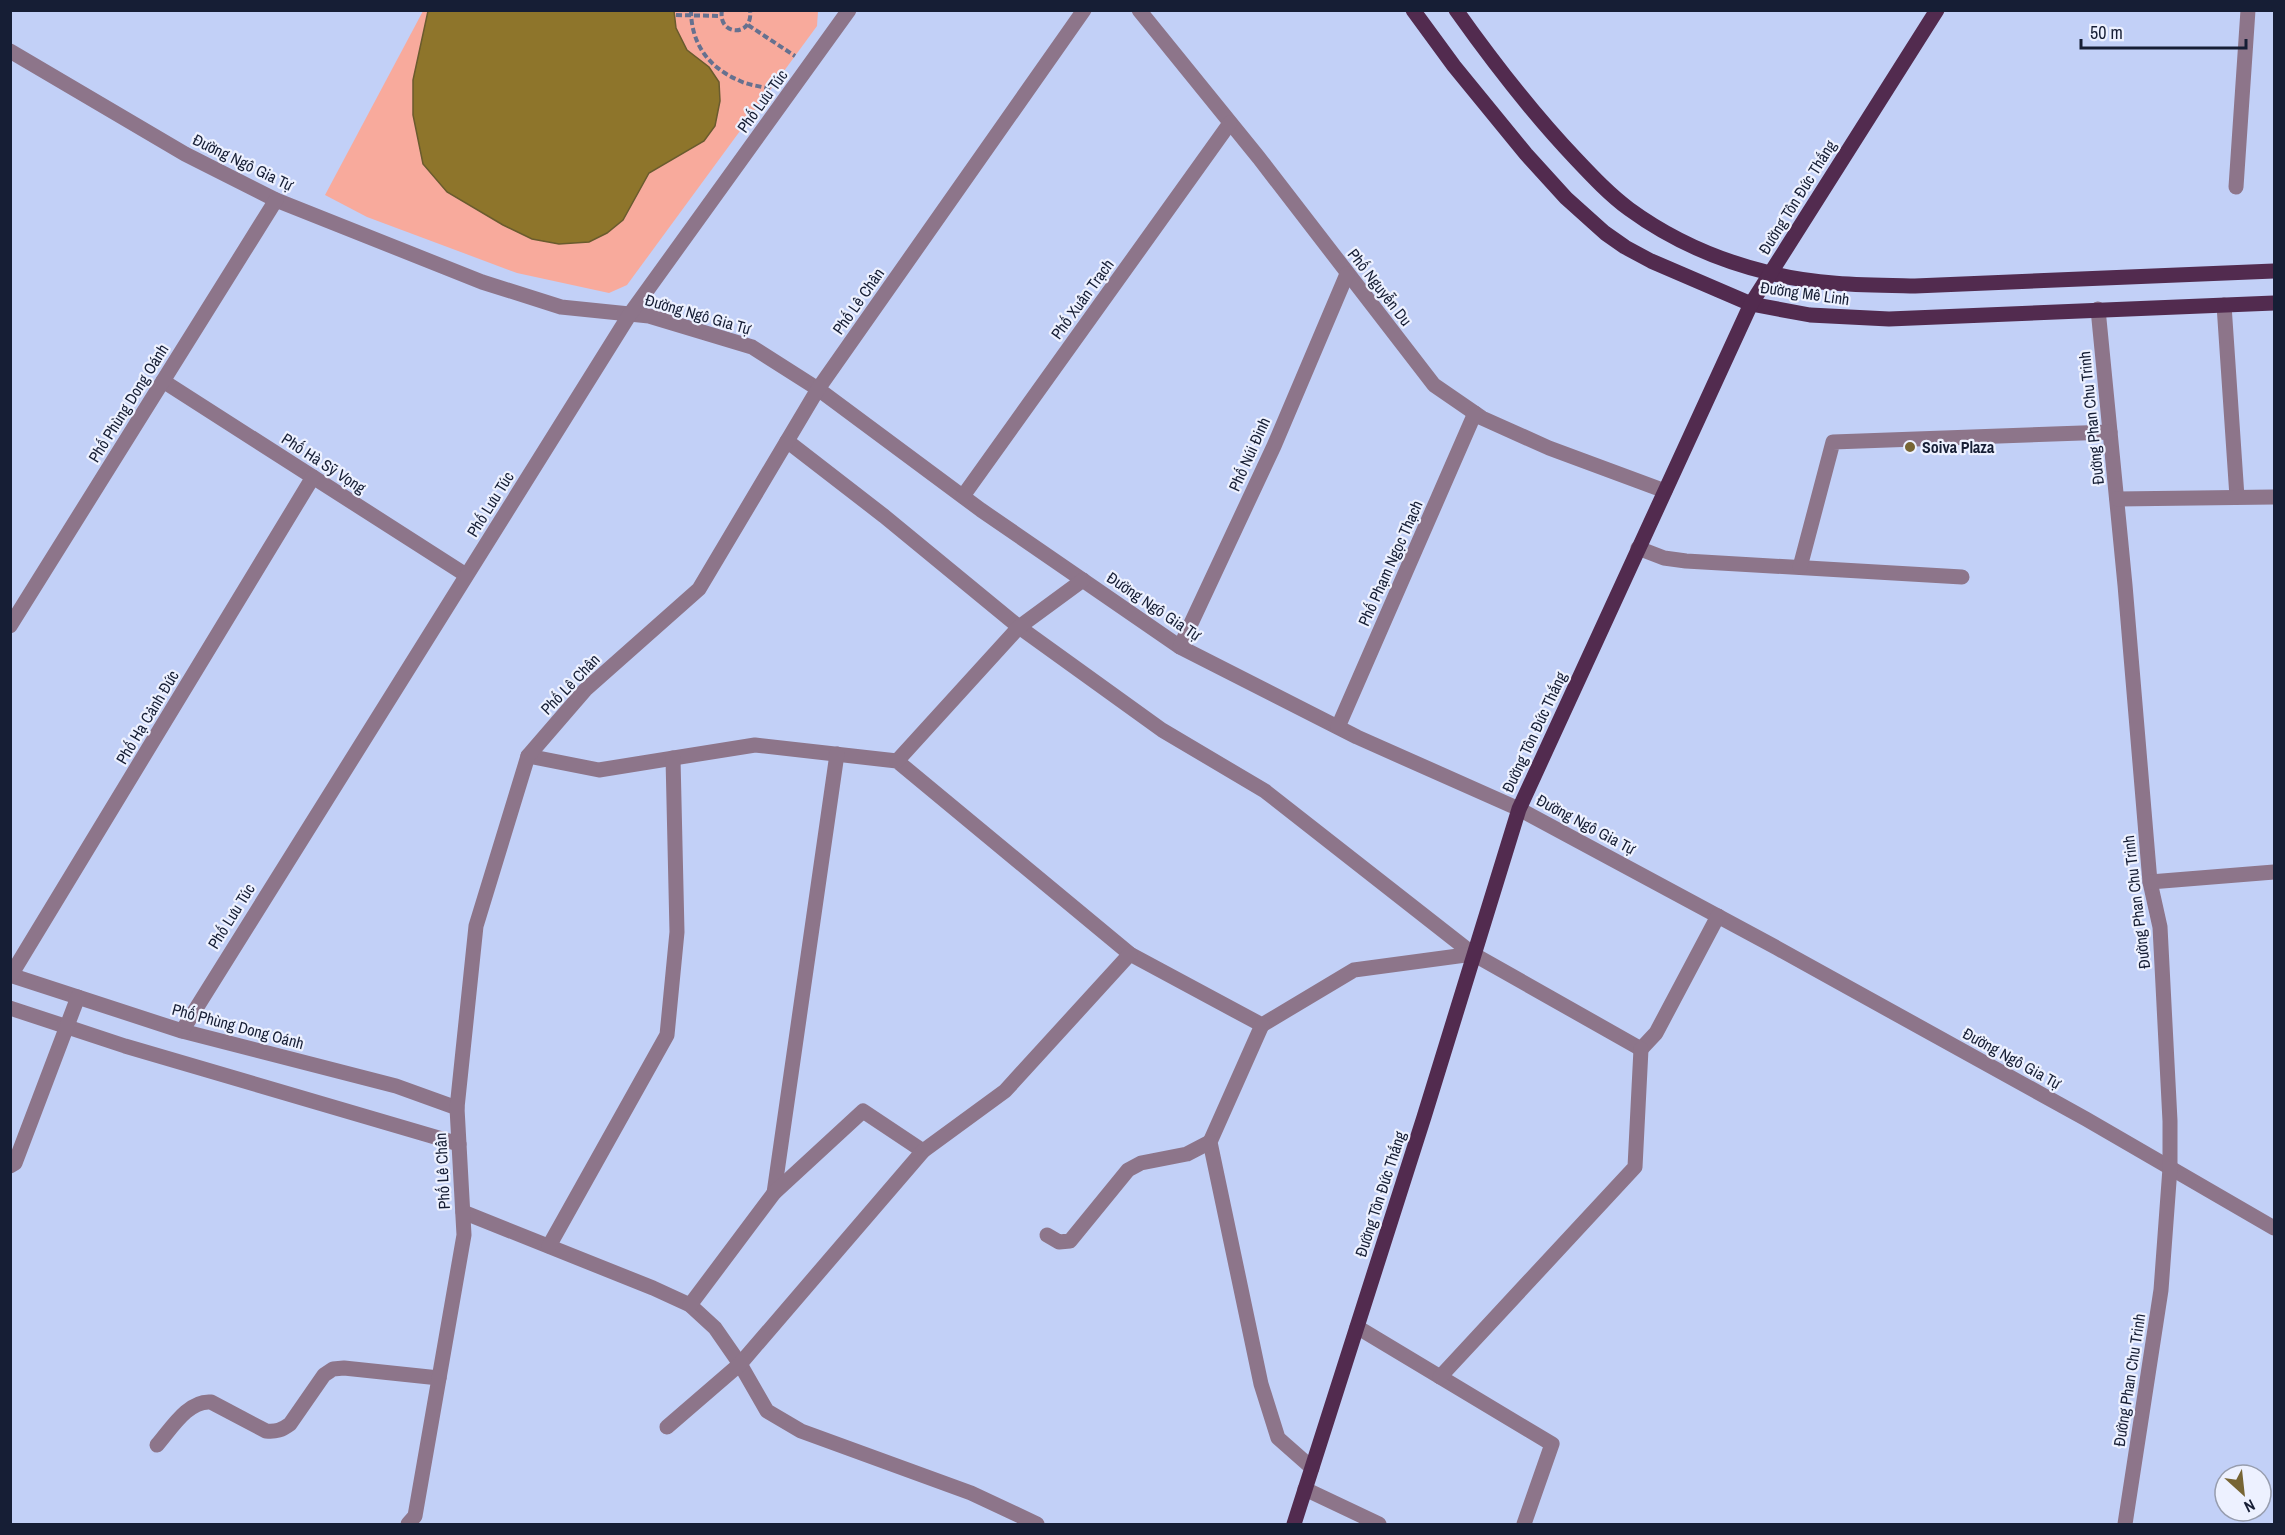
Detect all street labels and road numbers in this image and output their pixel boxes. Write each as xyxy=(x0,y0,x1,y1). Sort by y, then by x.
street label: Phố Lưu Túc xyxy=(732,65,793,137)
street label: Đường Ngô Gia Tự xyxy=(189,128,297,196)
street label: Đường Tôn Đức Thắng xyxy=(1753,135,1841,258)
street label: Phố Nguyễn Du xyxy=(1343,244,1417,330)
street label: Phố Xuân Trạch xyxy=(1045,254,1119,344)
street label: Phố Lê Chân xyxy=(827,263,889,339)
street label: Đường Mê Linh xyxy=(1759,276,1851,310)
street label: Đường Ngô Gia Tự xyxy=(643,288,754,340)
street label: Phố Phùng Dong Oánh xyxy=(83,340,173,466)
street label: Đường Phan Chu Trinh xyxy=(2073,350,2109,486)
street label: Phố Núi Đinh xyxy=(1223,414,1275,494)
street label: Phố Hà Sỹ Vọng xyxy=(278,428,371,499)
street label: Phố Lưu Túc xyxy=(461,467,519,541)
street label: Phố Phạm Ngọc Thạch xyxy=(1352,497,1428,629)
street label: Đường Ngô Gia Tự xyxy=(1103,566,1206,646)
street label: Phố Lê Chân xyxy=(535,649,605,719)
street label: Phố Hạ Cảnh Đức xyxy=(110,666,184,768)
street label: Đường Tôn Đức Thắng xyxy=(1496,667,1572,796)
street label: Đường Ngô Gia Tự xyxy=(1533,789,1640,860)
street label: Đường Phan Chu Trinh xyxy=(2117,834,2155,970)
street label: Phố Lưu Túc xyxy=(202,879,260,953)
street label: Phố Phùng Dong Oánh xyxy=(170,998,306,1054)
street label: Đường Ngô Gia Tự xyxy=(1959,1022,2066,1094)
street label: Đường Tôn Đức Thắng xyxy=(1349,1128,1411,1260)
street label: Phố Lê Chân xyxy=(429,1132,455,1210)
street label: Đường Phan Chu Trinh xyxy=(2108,1312,2150,1448)

